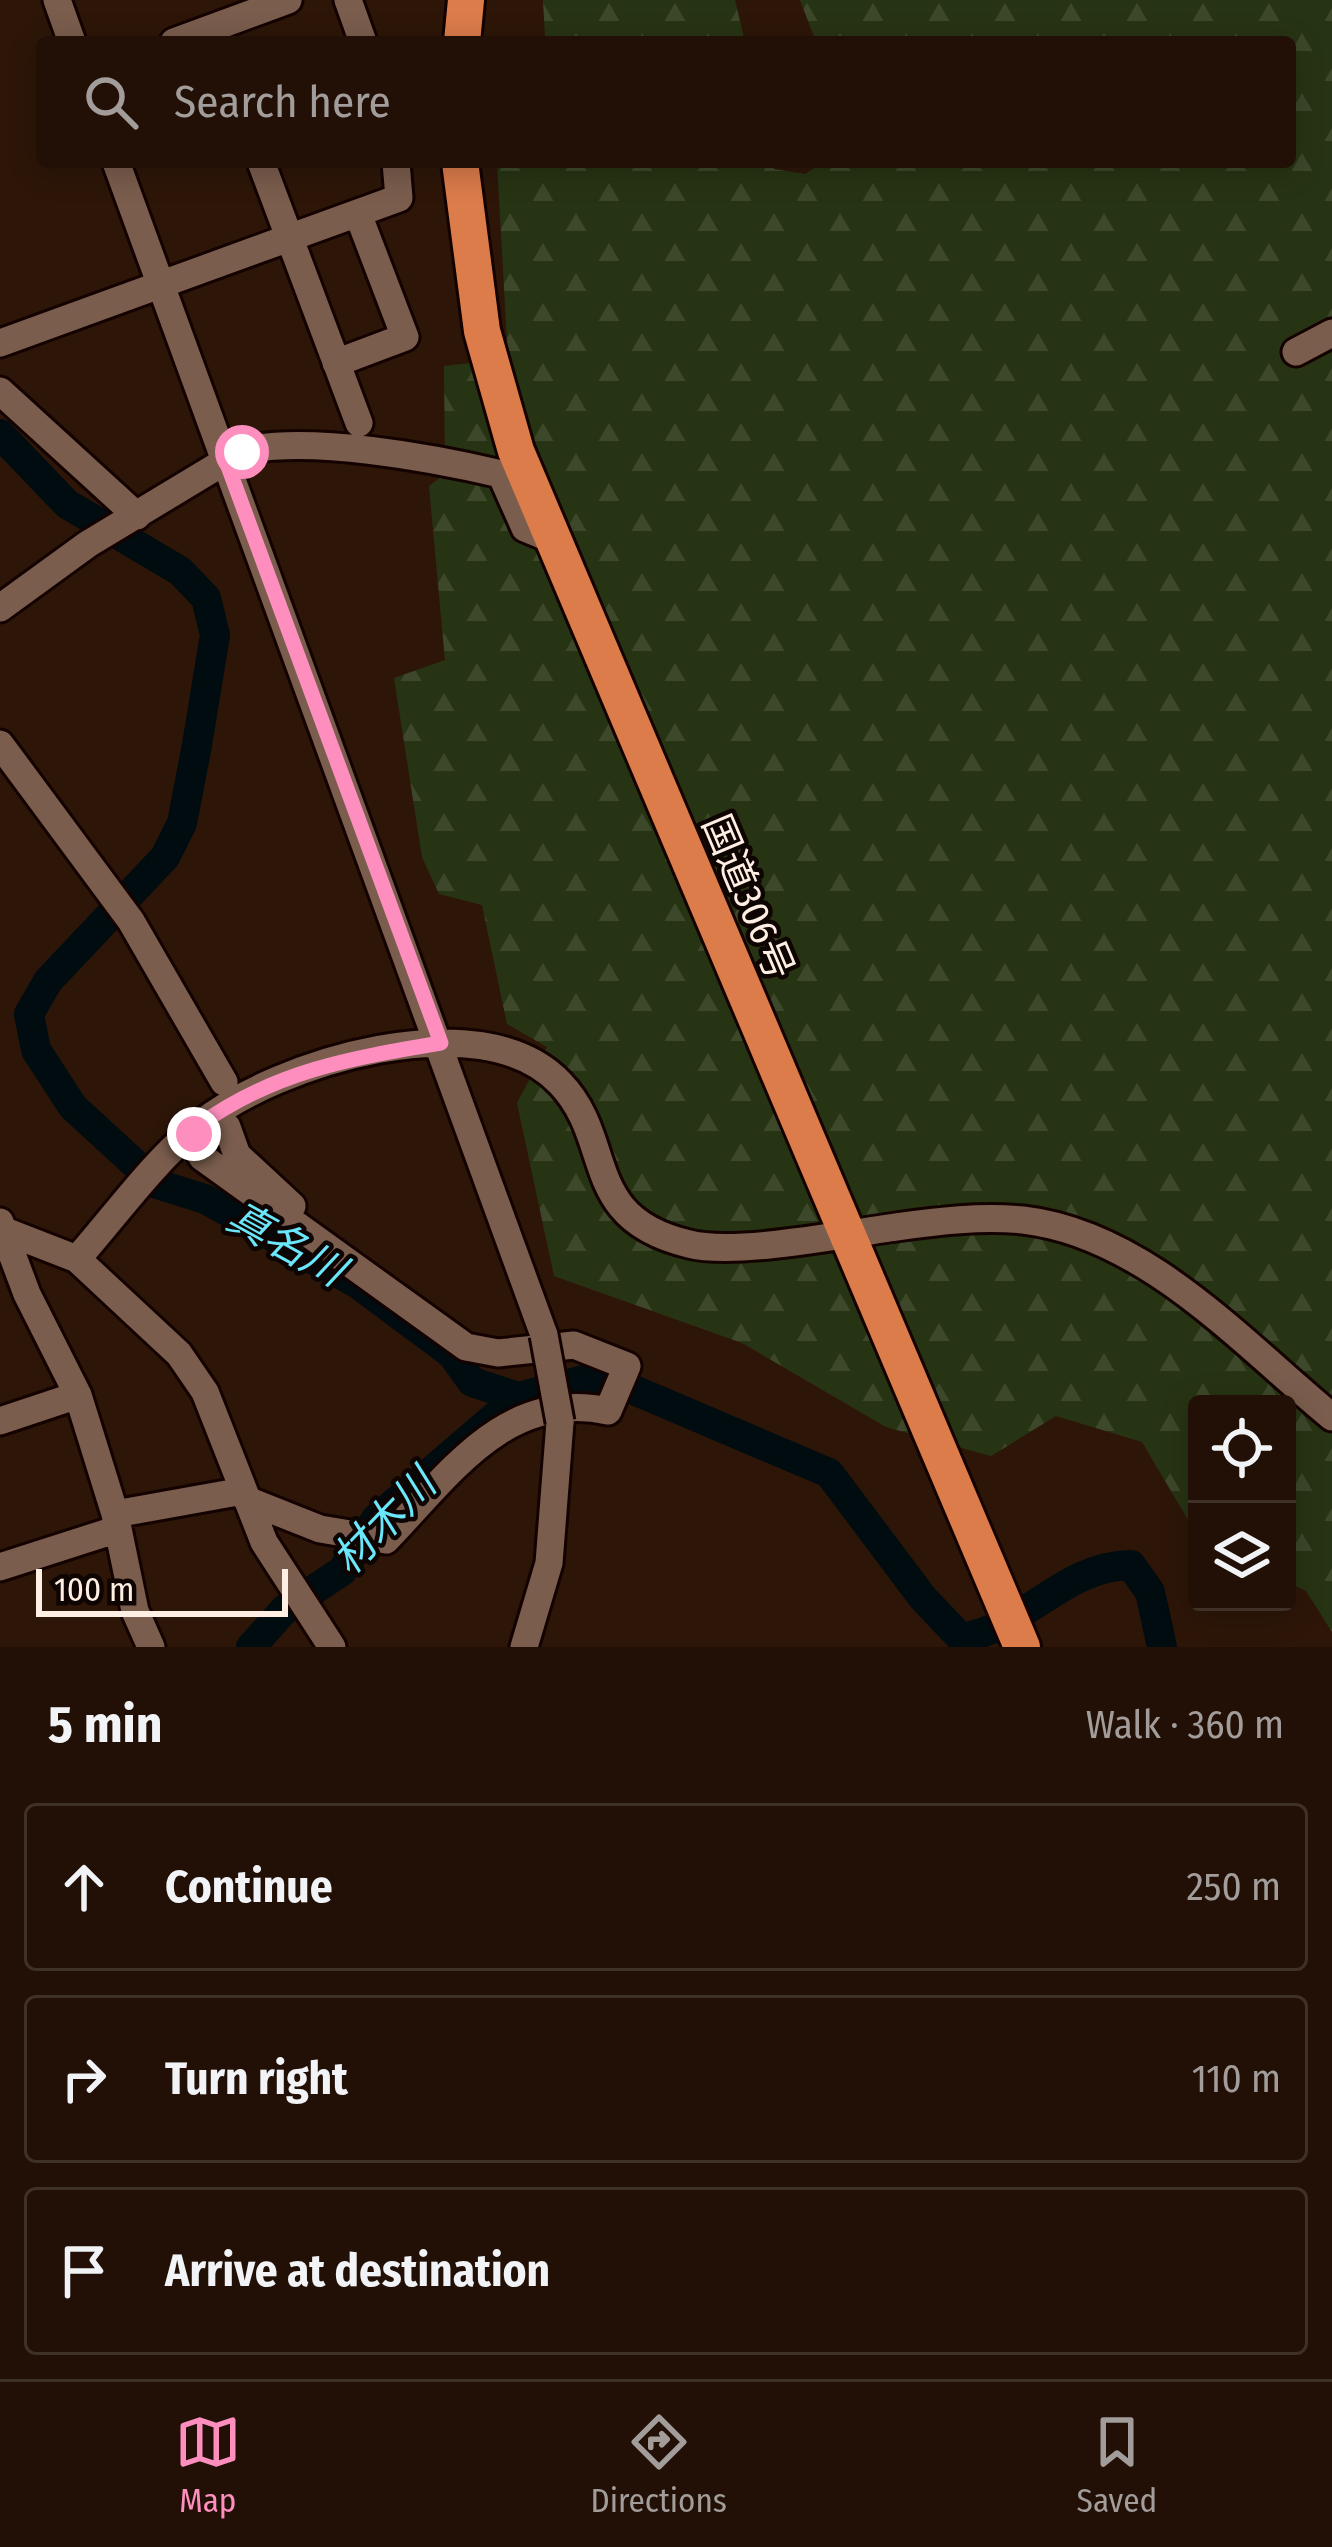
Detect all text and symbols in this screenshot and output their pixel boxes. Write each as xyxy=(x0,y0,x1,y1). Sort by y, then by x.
search box xyxy=(36,36,1296,168)
icon: search xyxy=(78,69,144,135)
text: Search here xyxy=(174,75,391,129)
route start xyxy=(215,425,269,479)
street label: 国道306号 xyxy=(693,808,803,986)
route end xyxy=(167,1107,221,1161)
water label: 真名川 xyxy=(219,1192,357,1298)
map controls xyxy=(1188,1395,1296,1611)
button: locate xyxy=(1188,1395,1296,1503)
water label: 材木川 xyxy=(322,1456,449,1585)
button: layers xyxy=(1188,1503,1296,1611)
scale bar xyxy=(36,1563,288,1616)
text: 100 m xyxy=(54,1570,134,1610)
text: 5 min xyxy=(48,1694,163,1756)
text: Walk · 360 m xyxy=(1086,1702,1284,1748)
icon: ahead xyxy=(51,1854,117,1920)
text: Continue xyxy=(165,1860,333,1914)
text: 250 m xyxy=(1186,1864,1281,1910)
icon: right xyxy=(51,2046,117,2112)
text: Turn right xyxy=(165,2052,348,2106)
text: 110 m xyxy=(1192,2056,1281,2102)
icon: arrive xyxy=(51,2238,117,2304)
text: Arrive at destination xyxy=(165,2244,550,2298)
tab: Map xyxy=(175,2409,241,2521)
tab: Directions xyxy=(590,2409,727,2521)
tab: Saved xyxy=(1077,2409,1157,2521)

